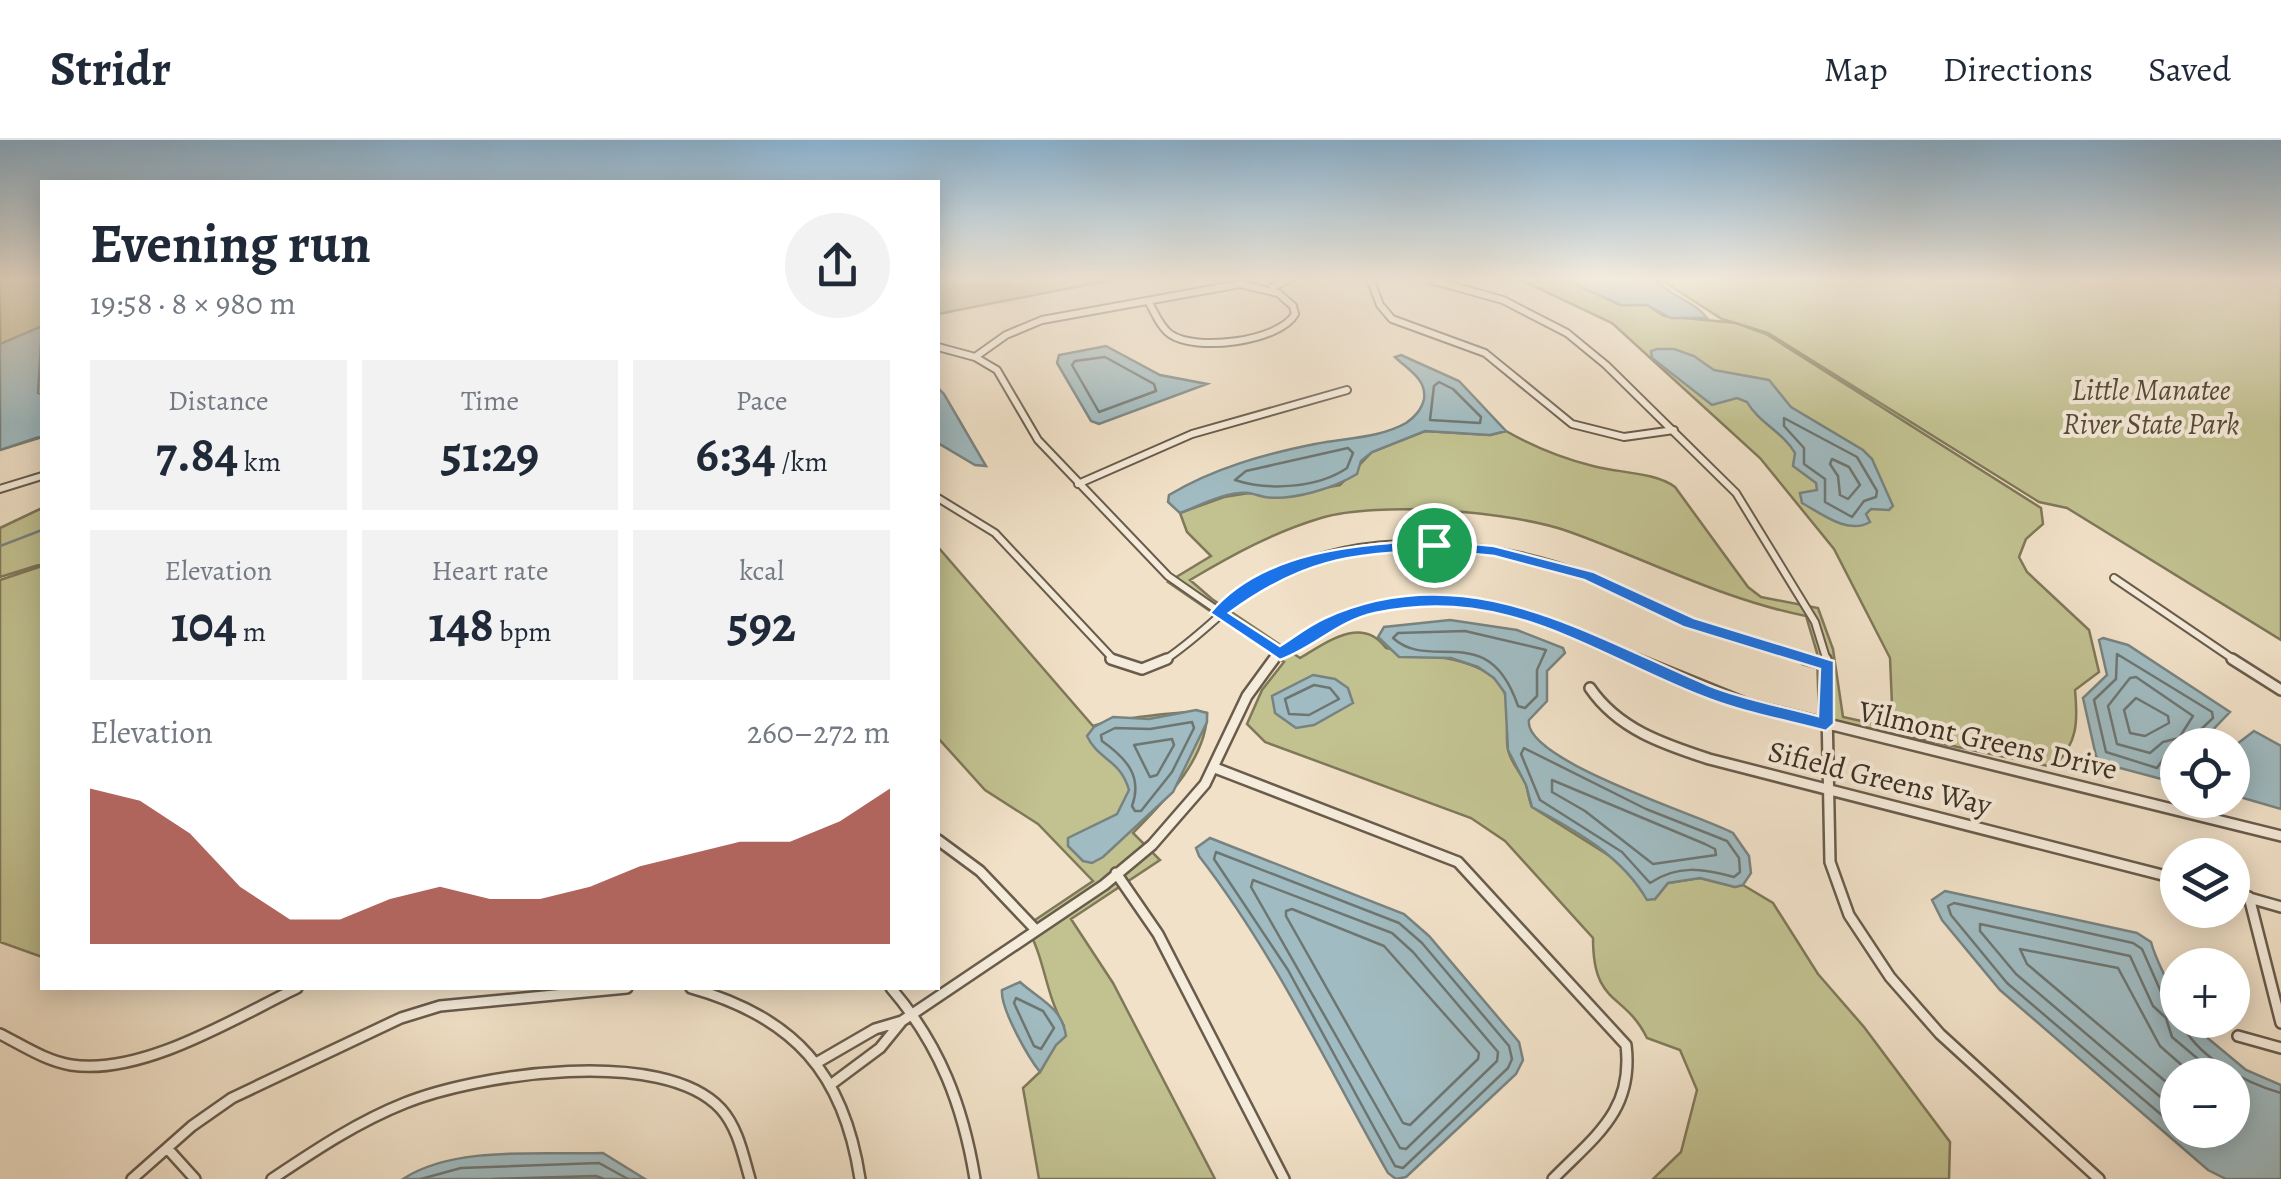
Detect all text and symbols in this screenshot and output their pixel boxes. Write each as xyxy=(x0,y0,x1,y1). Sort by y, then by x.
text: Stridr xyxy=(50,36,171,102)
text: Map xyxy=(1824,45,1888,93)
text: Directions xyxy=(1943,45,2093,93)
text: Saved xyxy=(2148,45,2231,93)
text: Evening run xyxy=(90,206,371,281)
button: share xyxy=(785,213,890,318)
text: 19:58 · 8 × 980 m xyxy=(90,281,296,325)
park label: Little Manatee River State Park xyxy=(2063,370,2239,444)
text: Distance xyxy=(168,382,269,420)
text: Time xyxy=(461,382,519,420)
text: Pace xyxy=(736,382,788,420)
text: 7.84 xyxy=(156,420,238,488)
text: 51:29 xyxy=(441,420,539,488)
text: 6:34 xyxy=(696,420,776,488)
text: km xyxy=(238,443,281,481)
text: /km xyxy=(776,443,828,481)
pin xyxy=(1392,503,1477,588)
icon: arrive xyxy=(1407,518,1462,573)
text: Elevation xyxy=(165,552,272,590)
text: Heart rate xyxy=(432,552,548,590)
text: kcal xyxy=(739,552,784,590)
text: 104 xyxy=(171,590,237,658)
text: 148 xyxy=(428,590,494,658)
text: 592 xyxy=(727,590,796,658)
text: m xyxy=(237,613,266,651)
text: bpm xyxy=(494,613,552,651)
street label: Vilmont Greens Drive xyxy=(1854,691,2121,789)
text: Elevation xyxy=(90,710,213,754)
text: 260–272 m xyxy=(747,710,890,754)
map controls xyxy=(2160,728,2250,1148)
button: locate xyxy=(2160,728,2250,818)
street label: Sifield Greens Way xyxy=(1764,731,1996,825)
button: layers xyxy=(2160,838,2250,928)
button: + xyxy=(2160,948,2250,1038)
button: − xyxy=(2160,1058,2250,1148)

